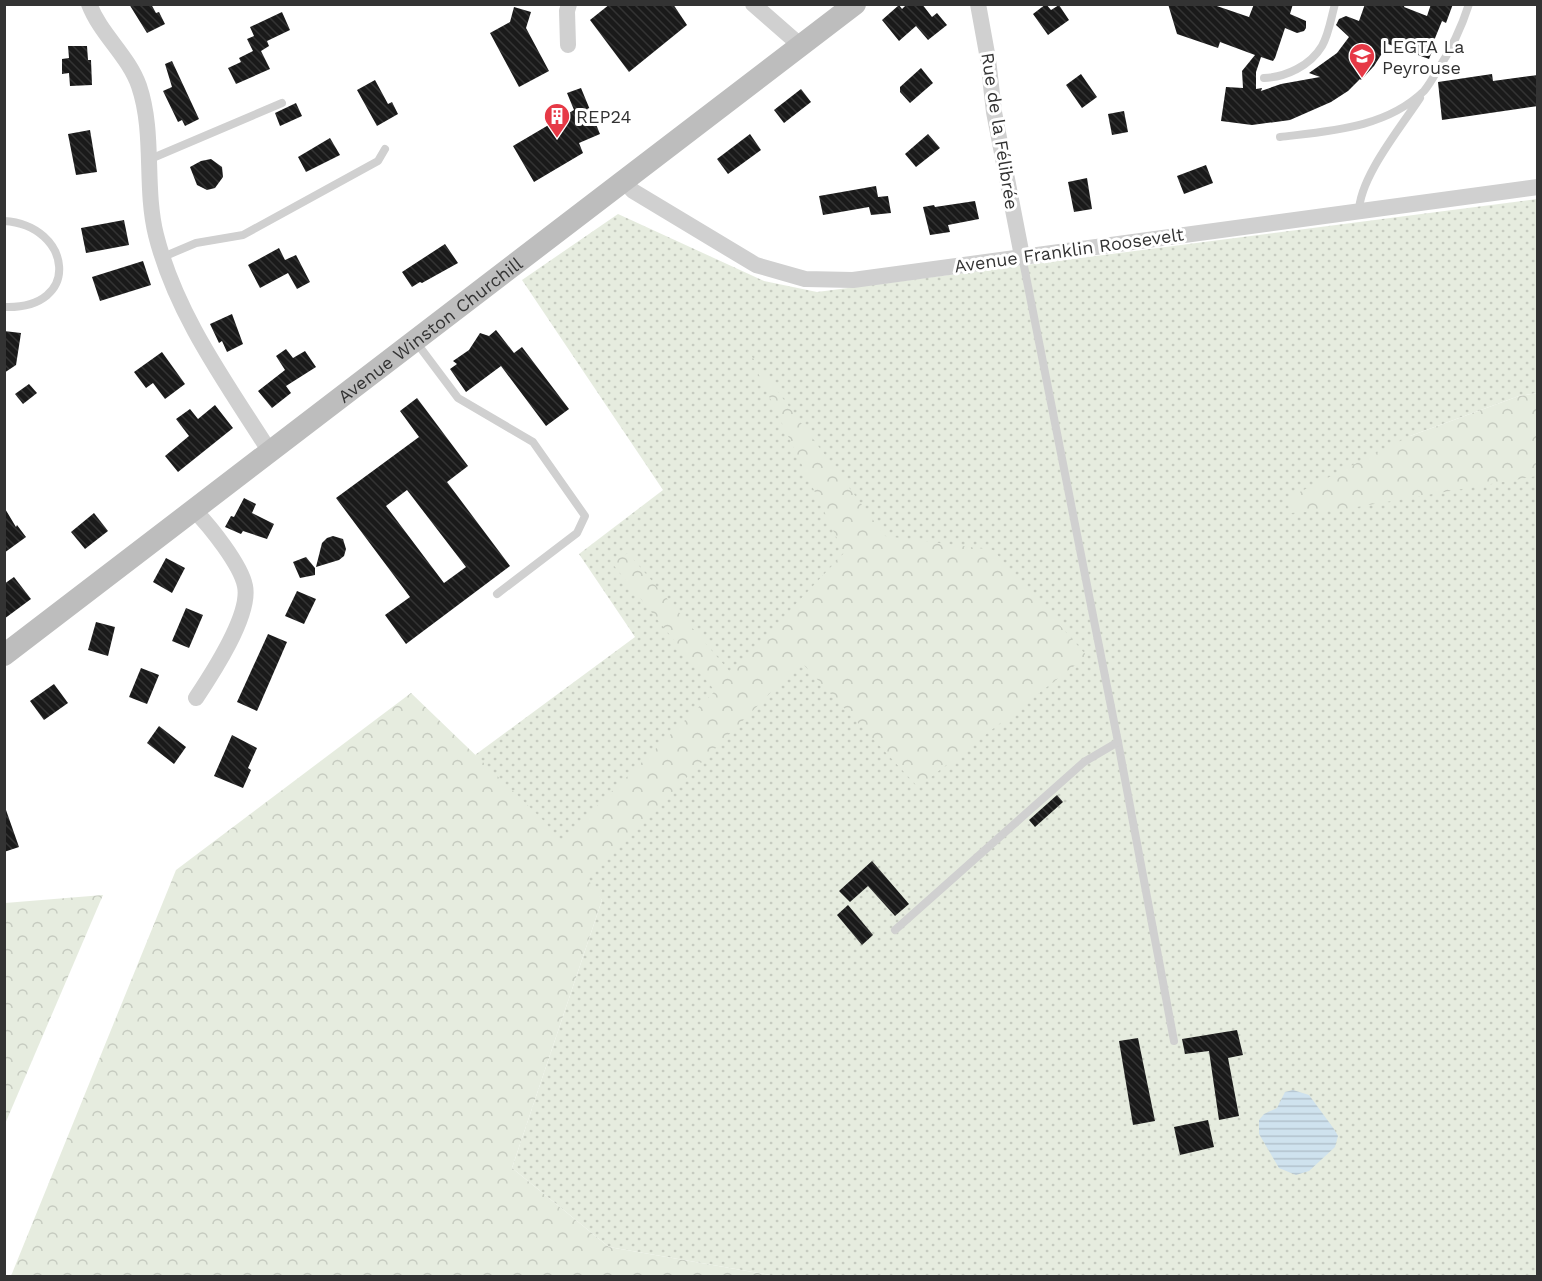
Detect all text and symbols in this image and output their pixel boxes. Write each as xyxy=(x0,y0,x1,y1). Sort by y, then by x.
place label: LEGTA La Peyrouse xyxy=(1382,36,1464,78)
school or university icon: LEGTA La Peyrouse xyxy=(1347,41,1377,79)
street label: Rue de la Félibrée xyxy=(977,51,1023,211)
building icon: REP24 xyxy=(542,101,572,139)
place label: REP24 xyxy=(576,106,631,127)
street label: Avenue Franklin Roosevelt xyxy=(953,223,1186,277)
street label: Avenue Winston Churchill xyxy=(333,252,526,407)

